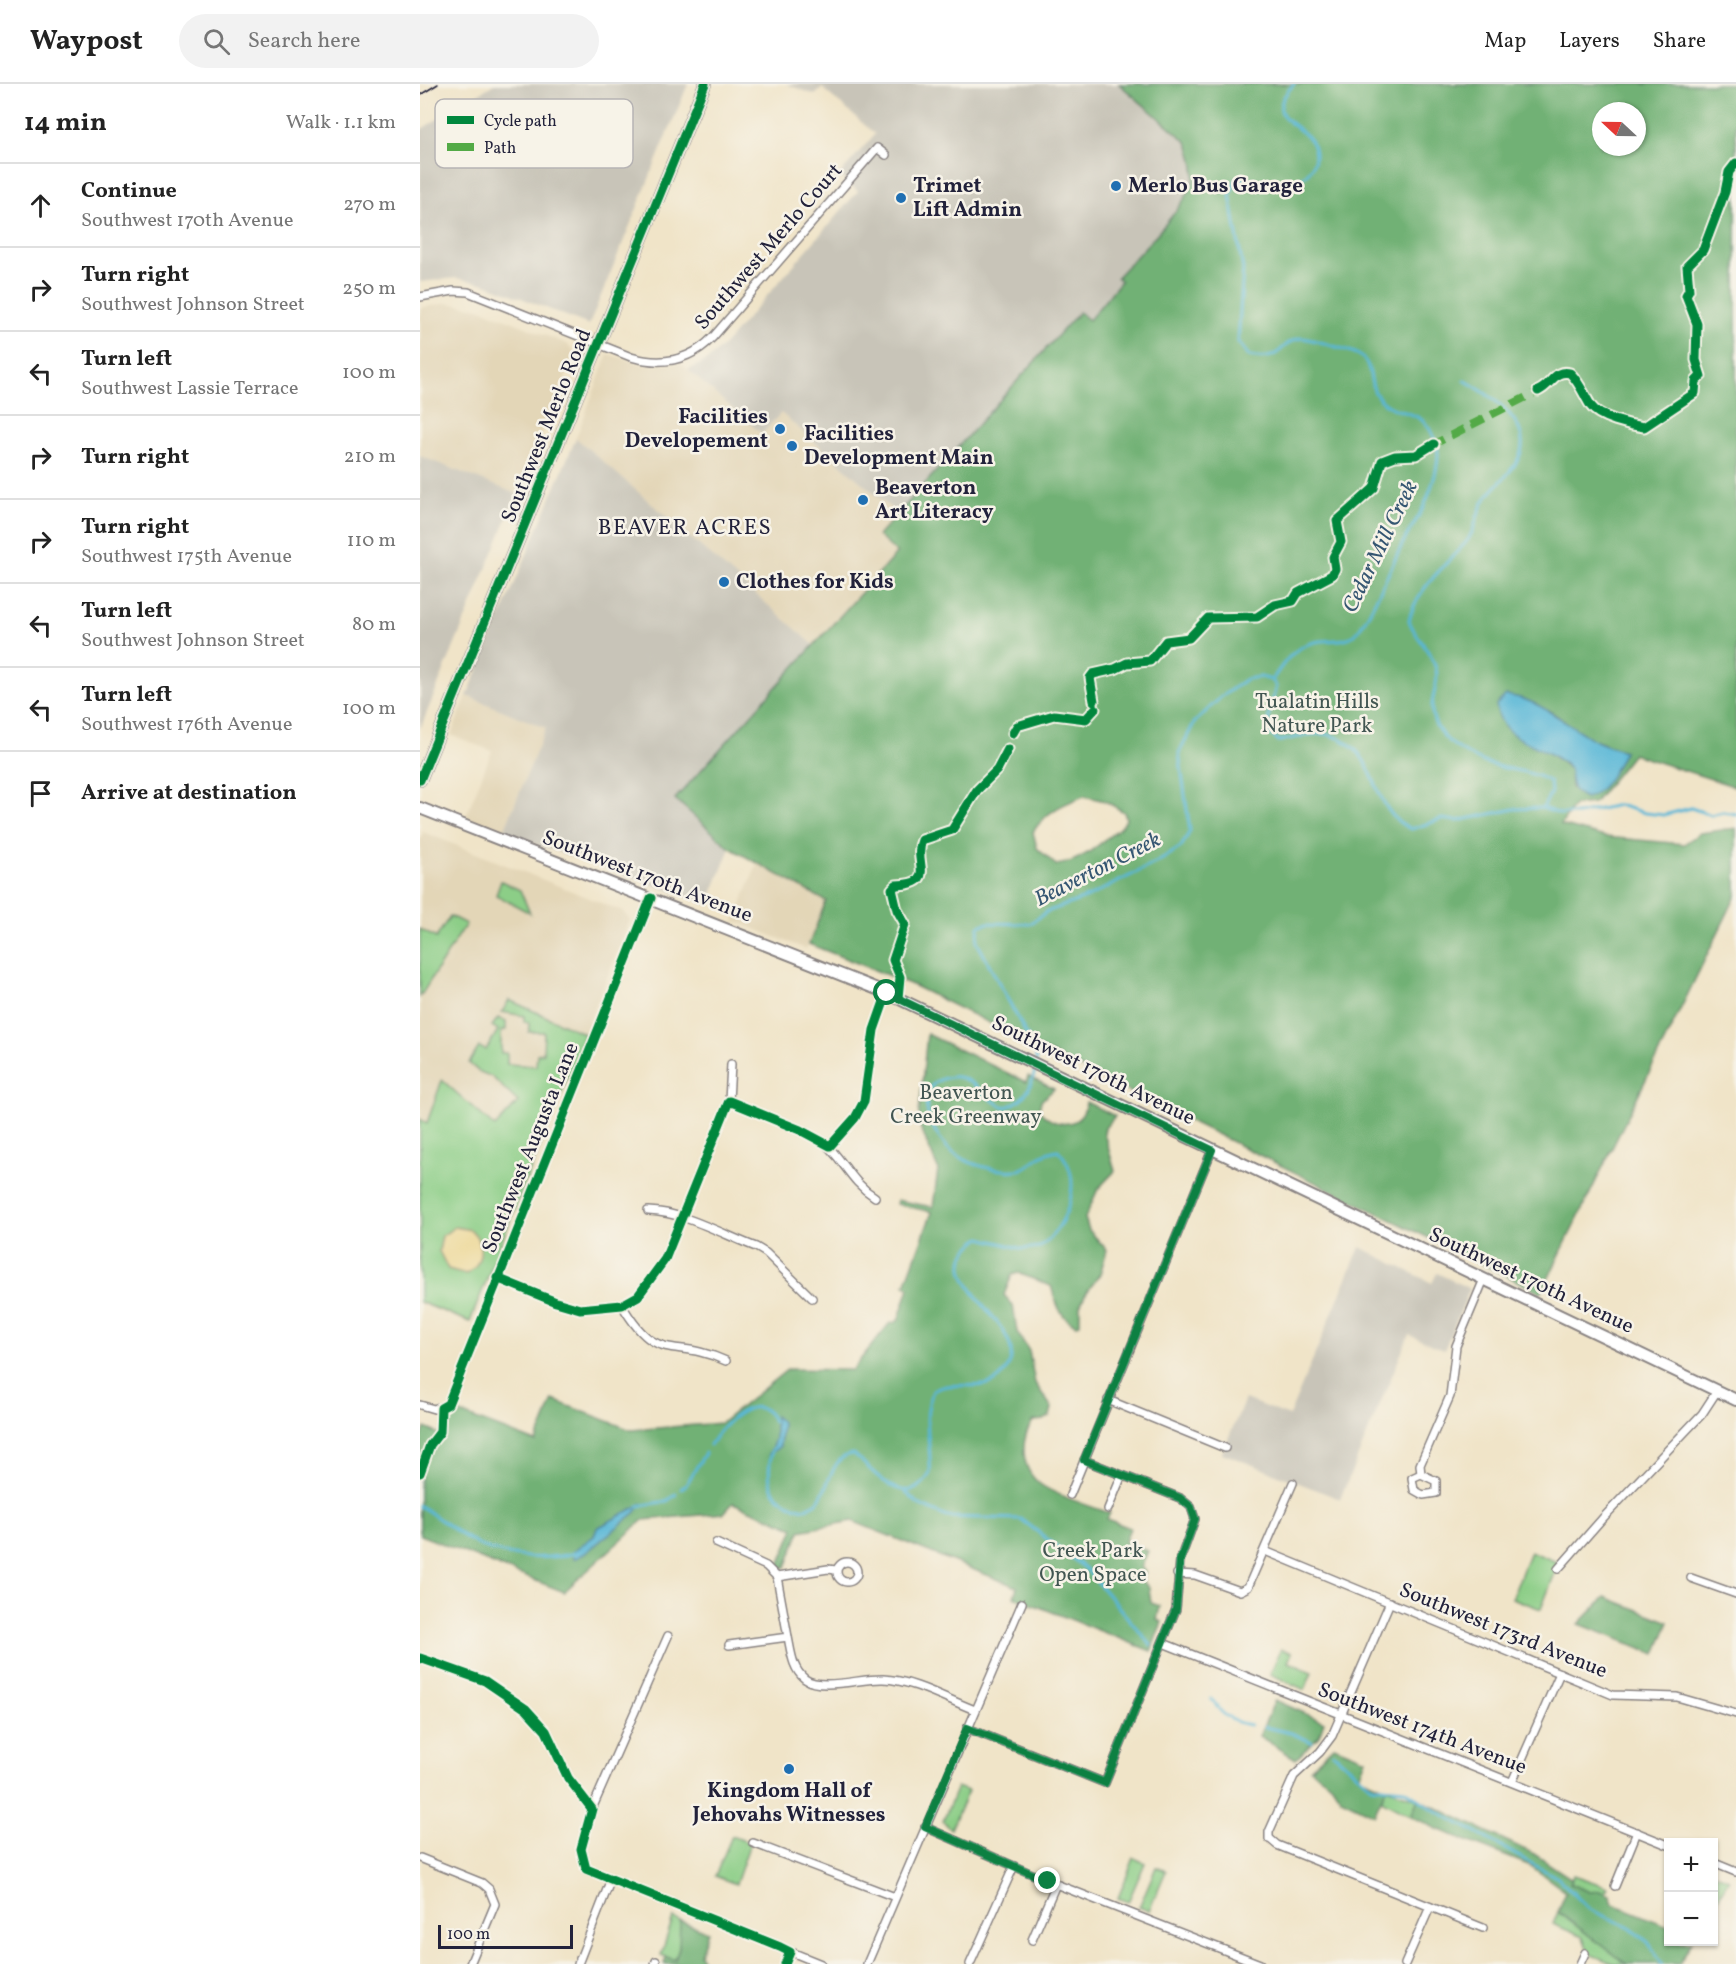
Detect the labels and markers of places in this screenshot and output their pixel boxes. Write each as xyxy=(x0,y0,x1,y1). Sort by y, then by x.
place label: Trimet Lift Admin xyxy=(913,172,1022,225)
place label: Merlo Bus Garage xyxy=(1128,172,1303,201)
marker: Merlo Bus Garage xyxy=(1109,179,1123,193)
marker: Trimet Lift Admin xyxy=(894,191,908,205)
place label: Facilities Developement xyxy=(625,403,768,456)
place label: Facilities Development Main xyxy=(804,420,994,473)
marker: Facilities Developement xyxy=(773,422,787,436)
marker: Facilities Development Main xyxy=(785,439,799,453)
place label: Beaverton Art Literacy xyxy=(875,474,994,527)
marker: Beaverton Art Literacy xyxy=(856,493,870,507)
place label: Clothes for Kids xyxy=(736,568,894,597)
marker: Clothes for Kids xyxy=(717,575,731,589)
marker: Kingdom Hall of Jehovahs Witnesses xyxy=(782,1762,796,1776)
place label: Kingdom Hall of Jehovahs Witnesses xyxy=(691,1777,886,1830)

